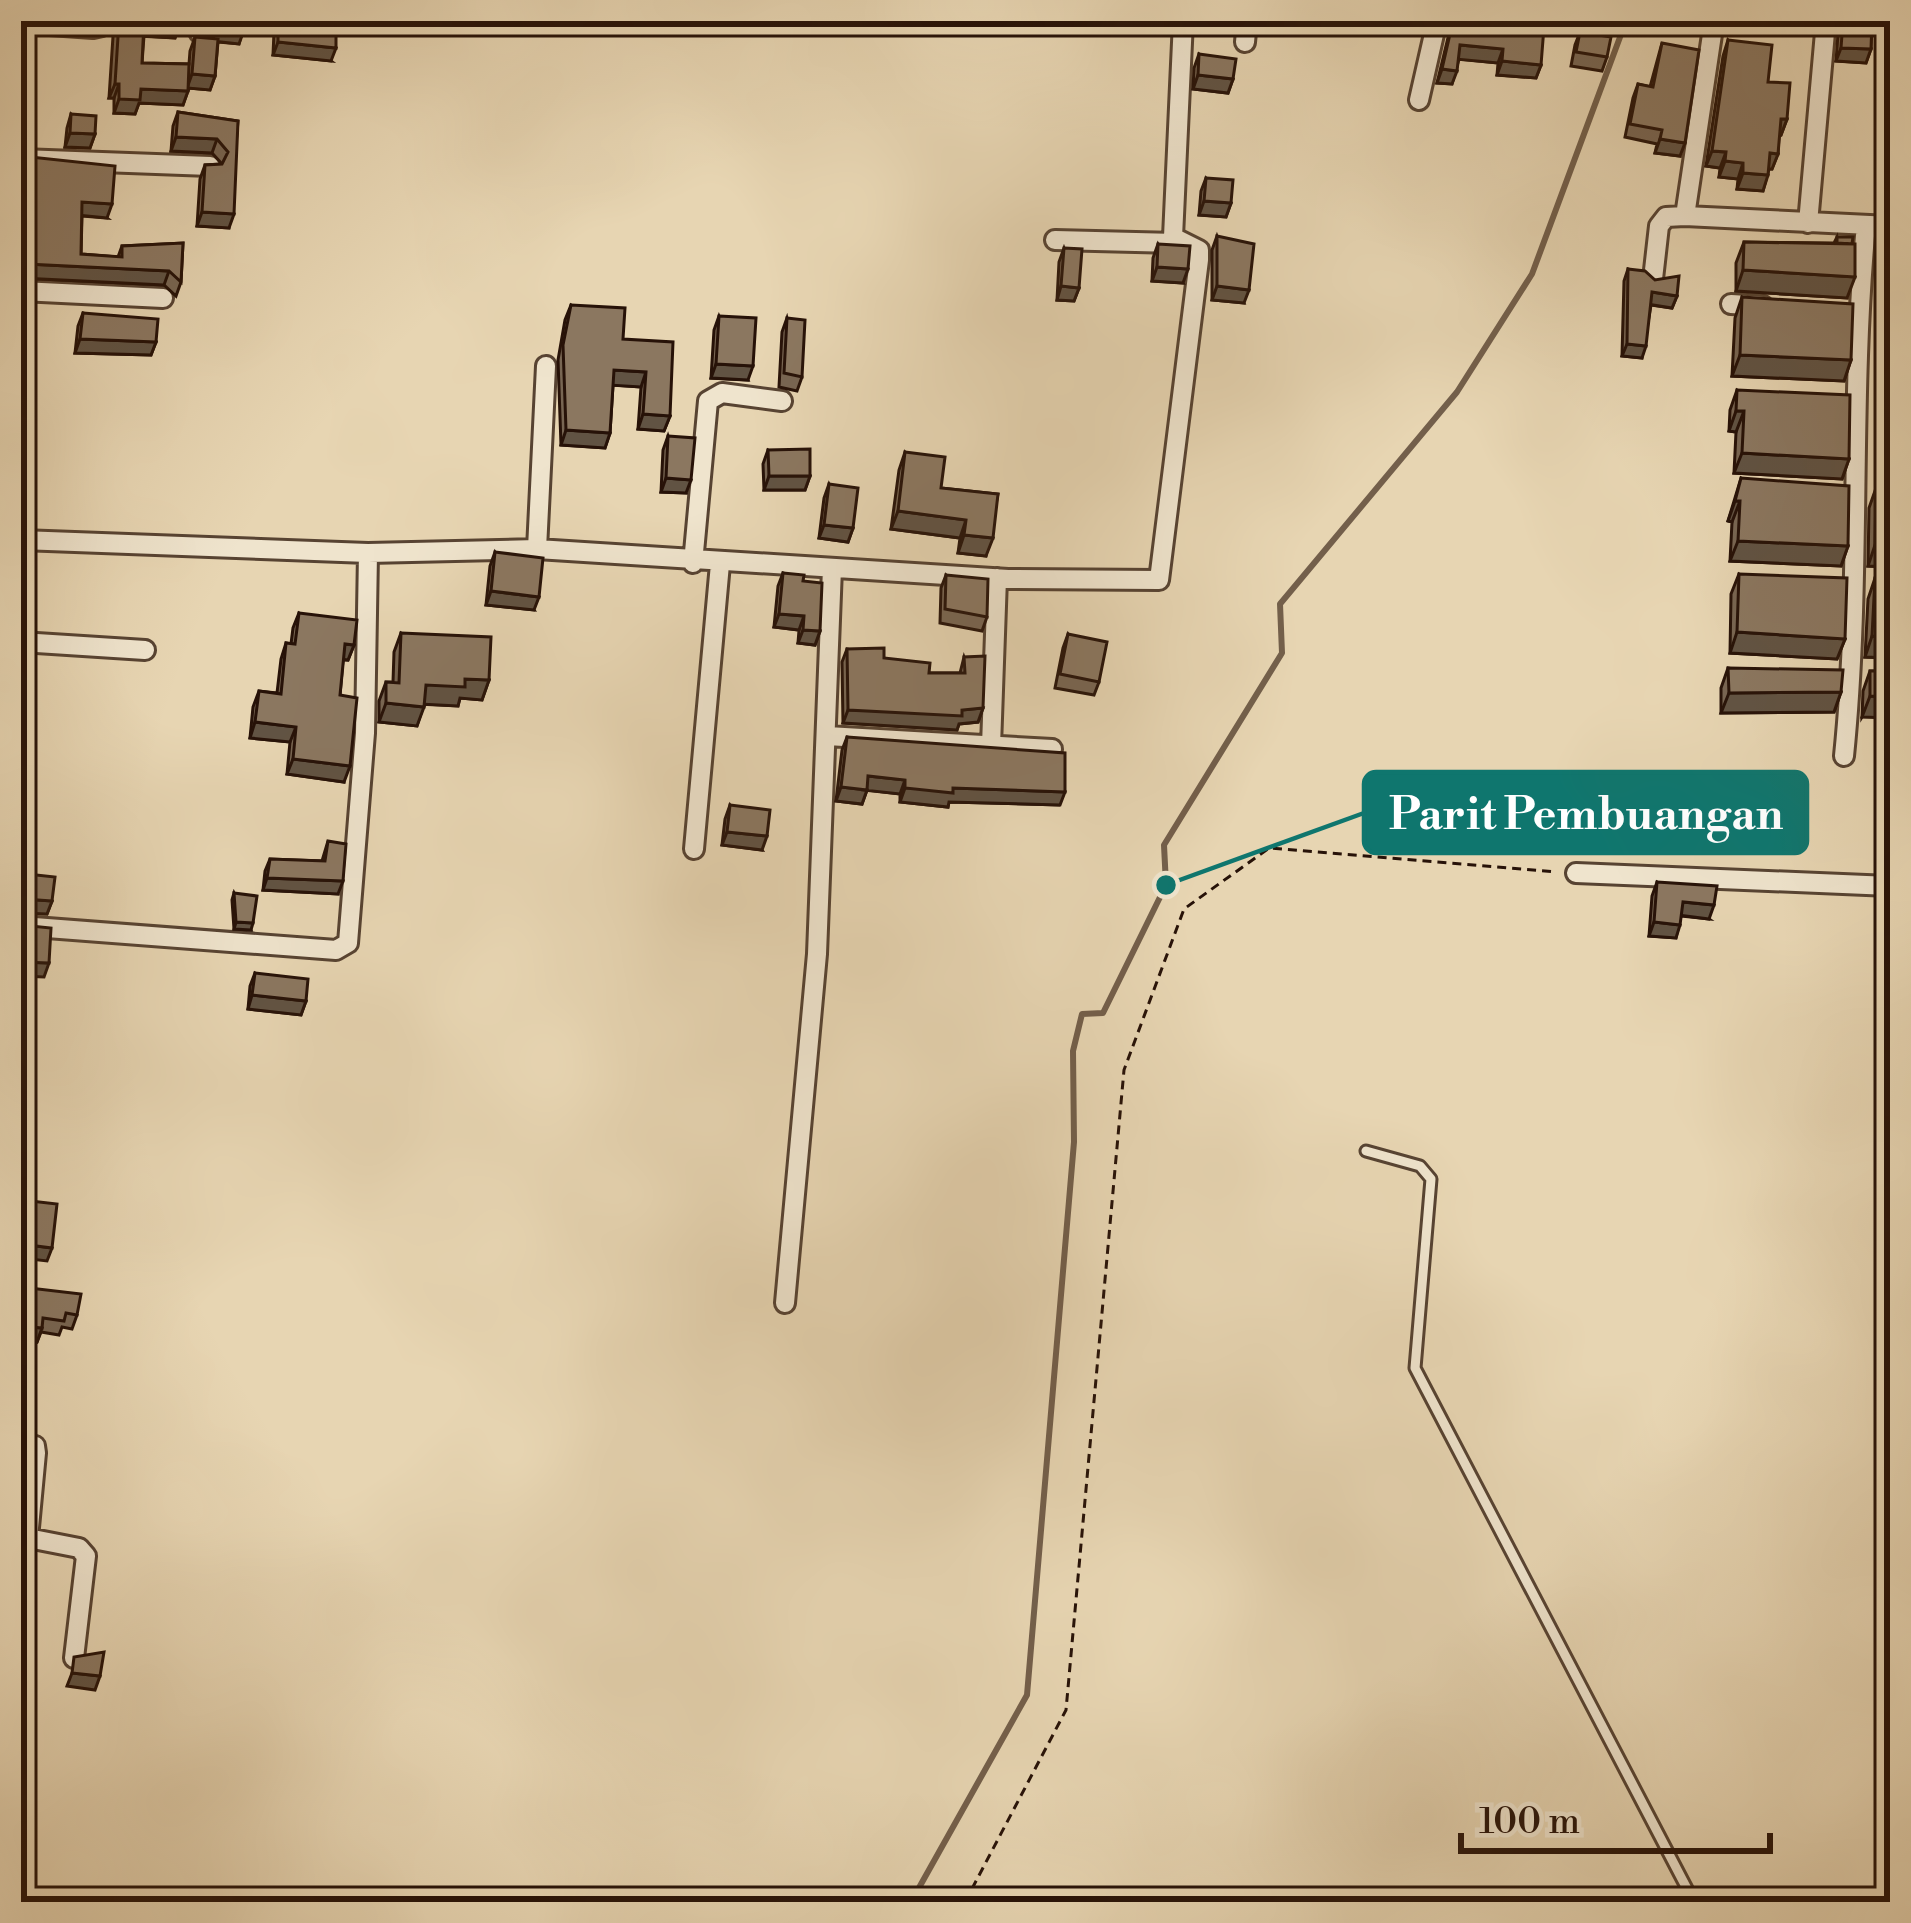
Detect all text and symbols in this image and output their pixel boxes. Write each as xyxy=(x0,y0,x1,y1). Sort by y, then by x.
callout: Parit Pembuangan xyxy=(1364,772,1807,853)
text: Parit Pembuangan xyxy=(1389,787,1784,844)
scale bar xyxy=(1461,1779,1770,1853)
text: 100 m xyxy=(1479,1800,1580,1845)

